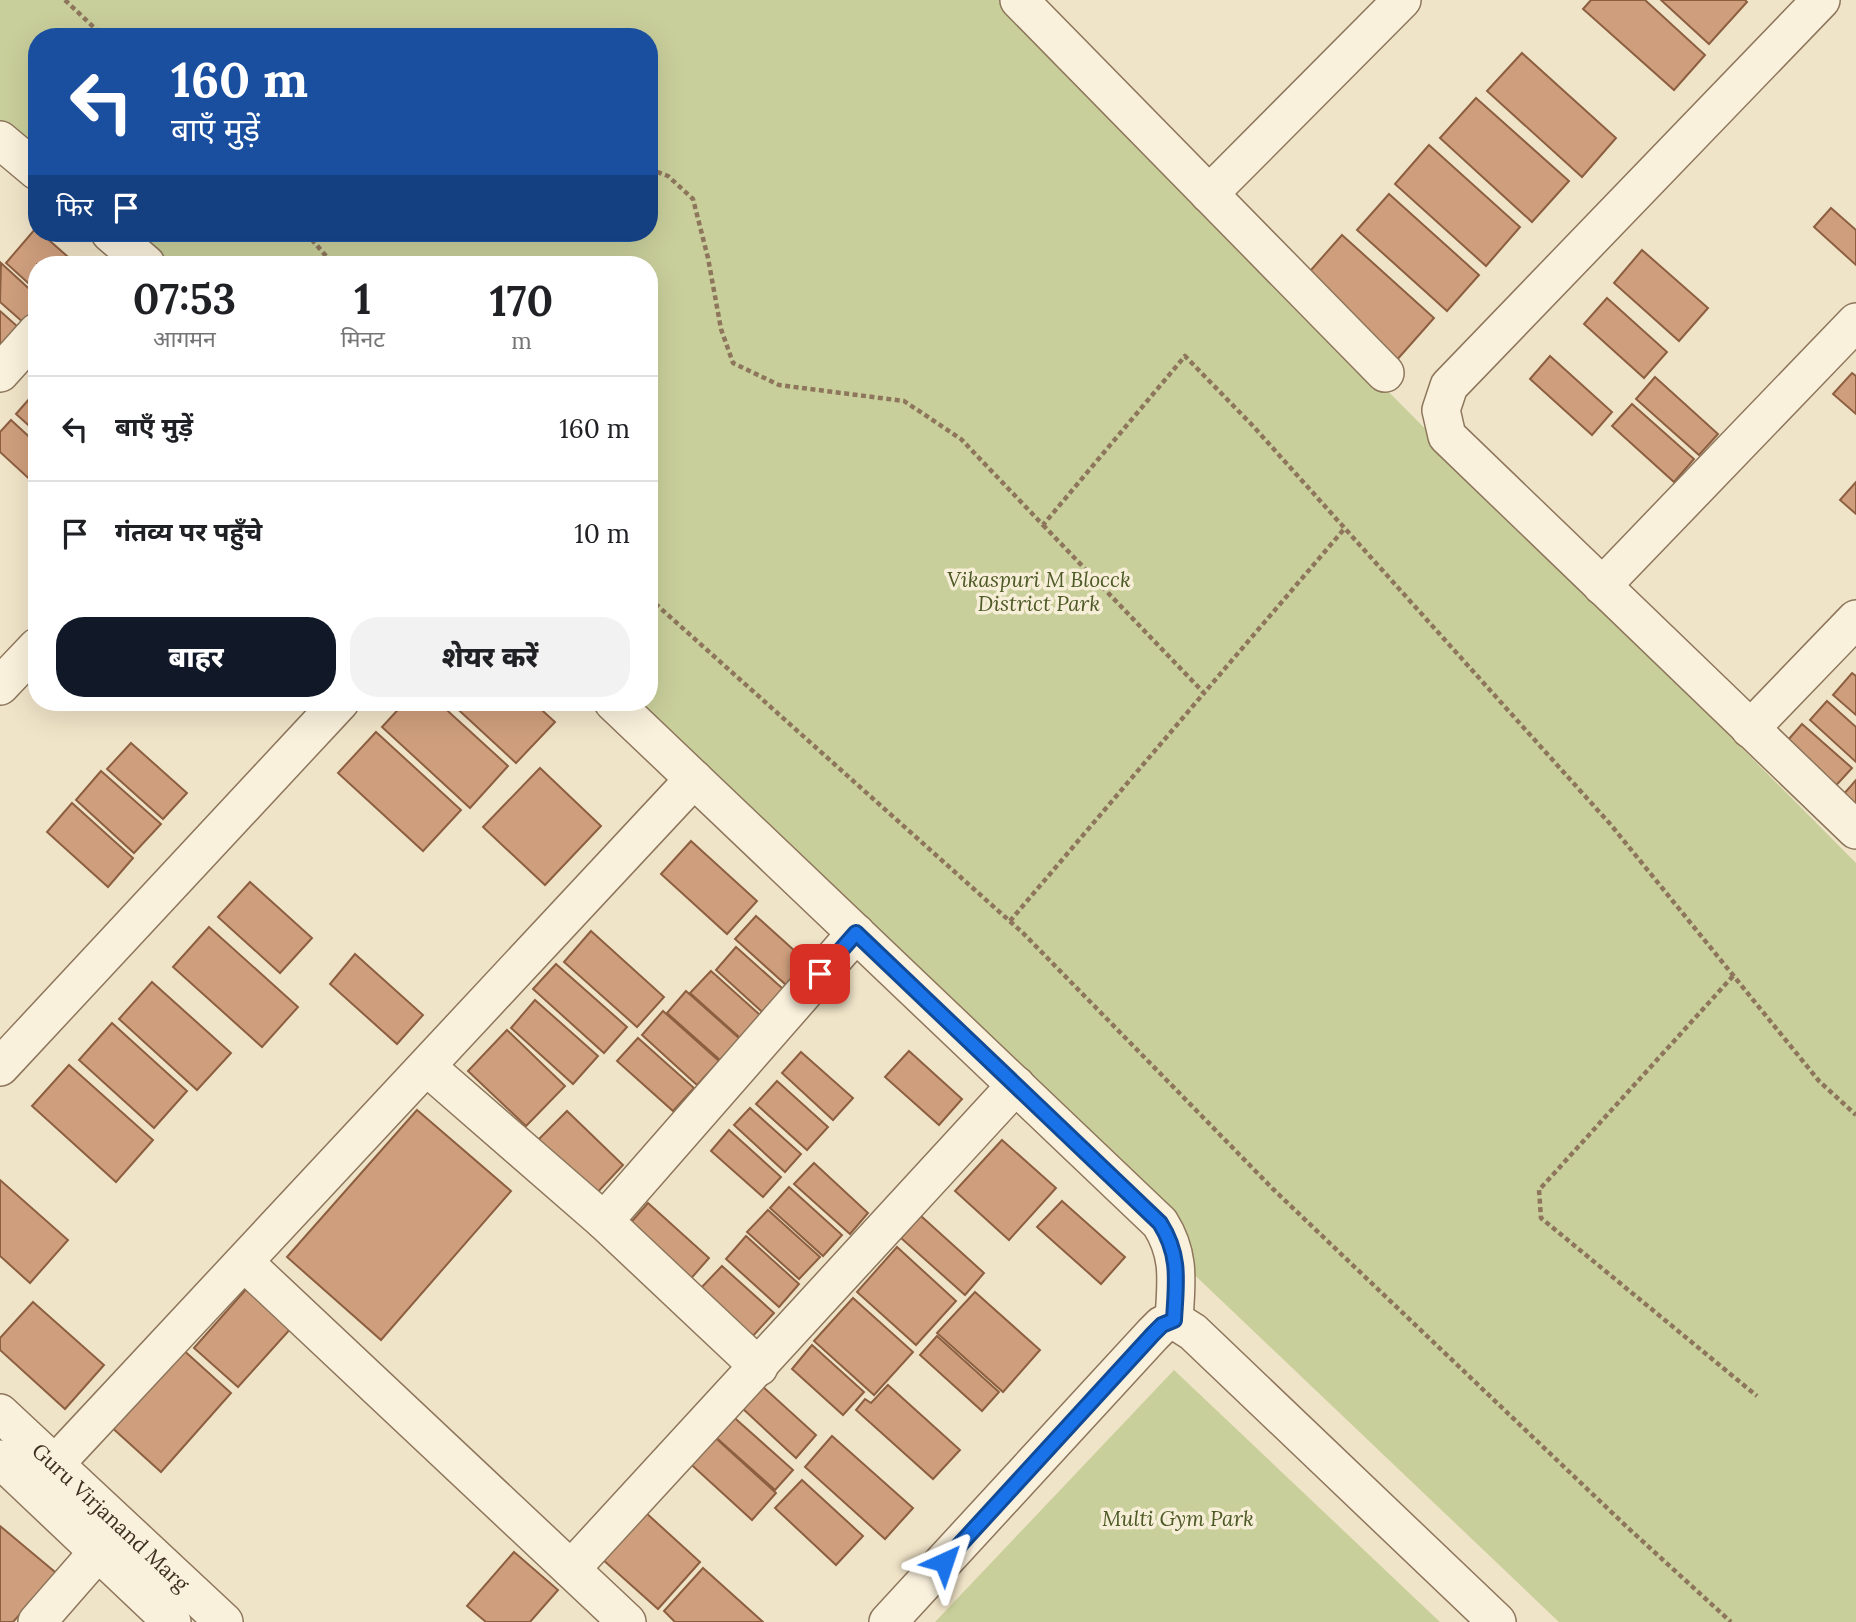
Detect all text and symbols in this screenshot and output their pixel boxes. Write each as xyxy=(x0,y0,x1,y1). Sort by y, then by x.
text: 160 m xyxy=(171,48,308,110)
icon: left xyxy=(56,56,147,147)
text: बाएँ मुड़ें xyxy=(171,109,260,150)
icon: arrive xyxy=(107,189,145,227)
text: फिर xyxy=(56,190,93,223)
text: 07:53 xyxy=(133,272,236,326)
text: 1 xyxy=(354,272,371,326)
text: 170 xyxy=(490,274,553,328)
text: आगमन xyxy=(153,324,216,353)
text: मिनट xyxy=(341,324,385,353)
text: m xyxy=(511,326,532,355)
icon: left xyxy=(56,410,94,448)
text: बाएँ मुड़ें xyxy=(115,410,193,443)
text: 160 m xyxy=(559,412,630,445)
icon: arrive xyxy=(56,515,94,553)
text: गंतव्य पर पहुँचे xyxy=(115,515,262,548)
text: 10 m xyxy=(574,517,630,550)
park label: Vikaspuri M Blocck District Park xyxy=(947,566,1131,617)
button: बाहर xyxy=(56,617,336,697)
button: शेयर करें xyxy=(350,617,630,697)
pin xyxy=(790,944,850,1004)
icon: arrive xyxy=(801,955,839,993)
street label: Guru Virjanand Marg xyxy=(27,1437,196,1597)
park label: Multi Gym Park xyxy=(1102,1505,1254,1532)
position arrow xyxy=(907,1525,981,1599)

